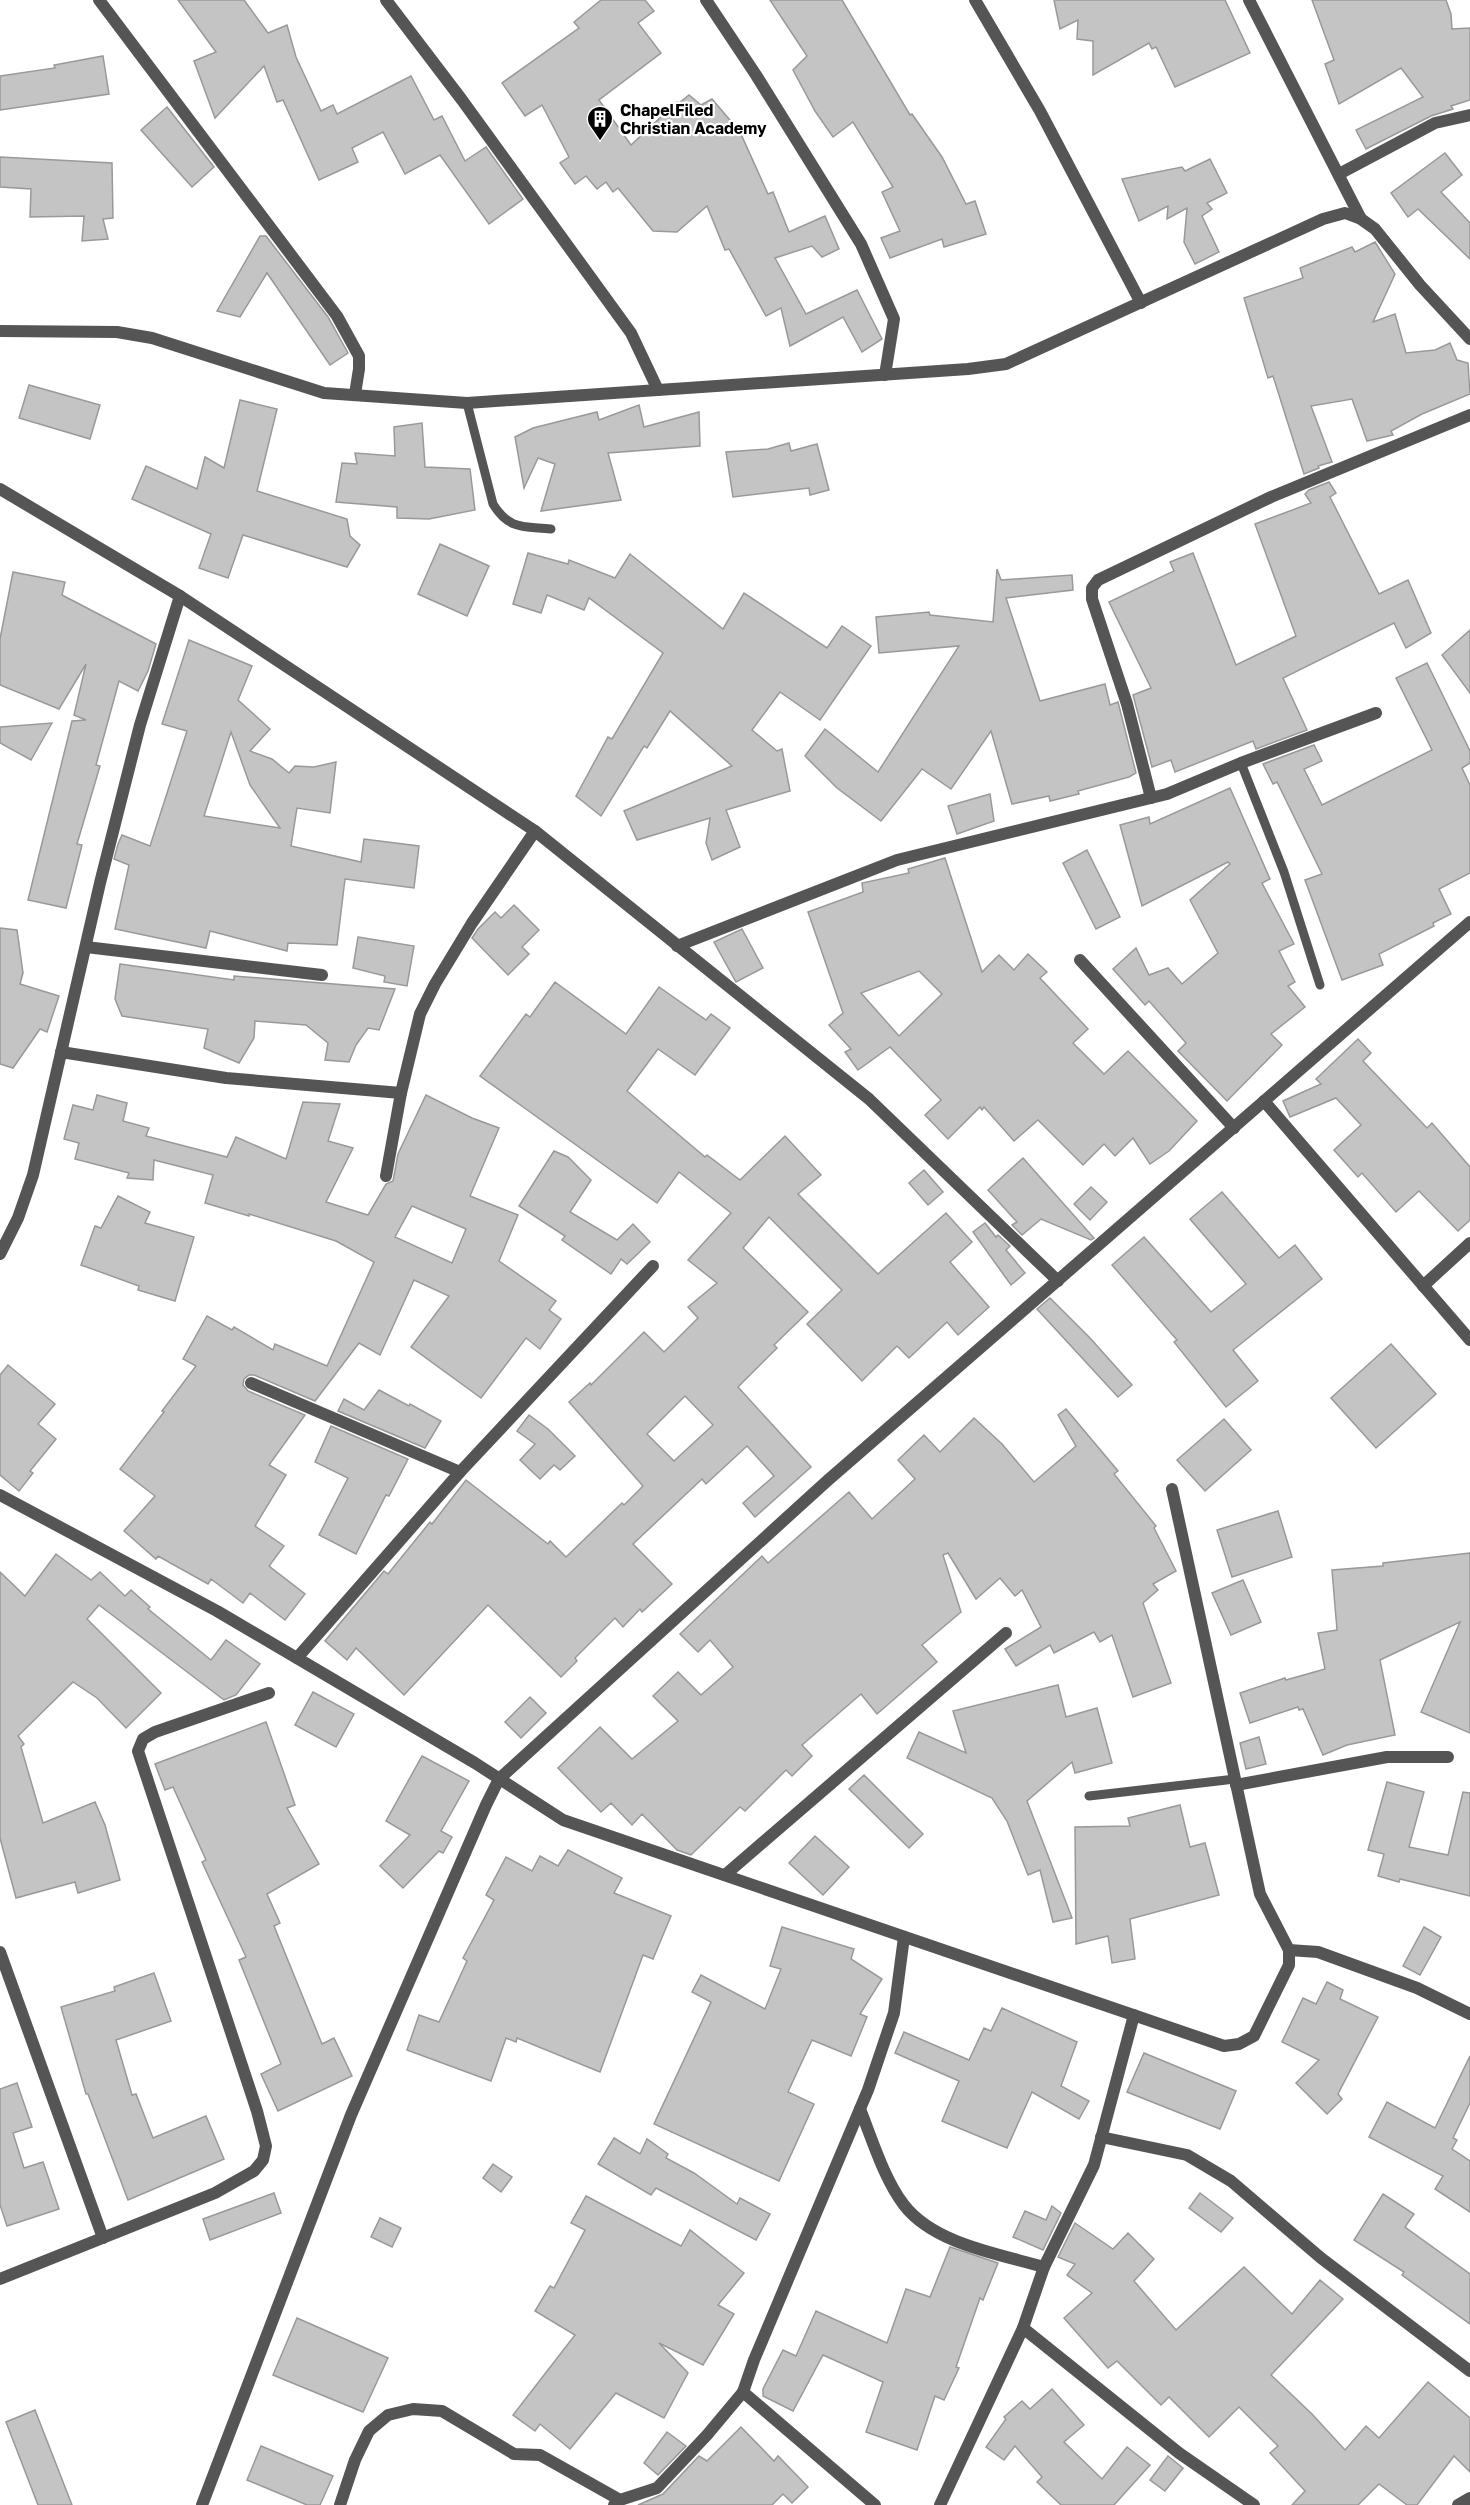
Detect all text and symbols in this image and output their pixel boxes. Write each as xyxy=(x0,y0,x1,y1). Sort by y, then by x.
place label: ChapelFiled Christian Academy xyxy=(620,100,767,138)
building icon: ChapelFiled Christian Academy xyxy=(585,104,615,142)

